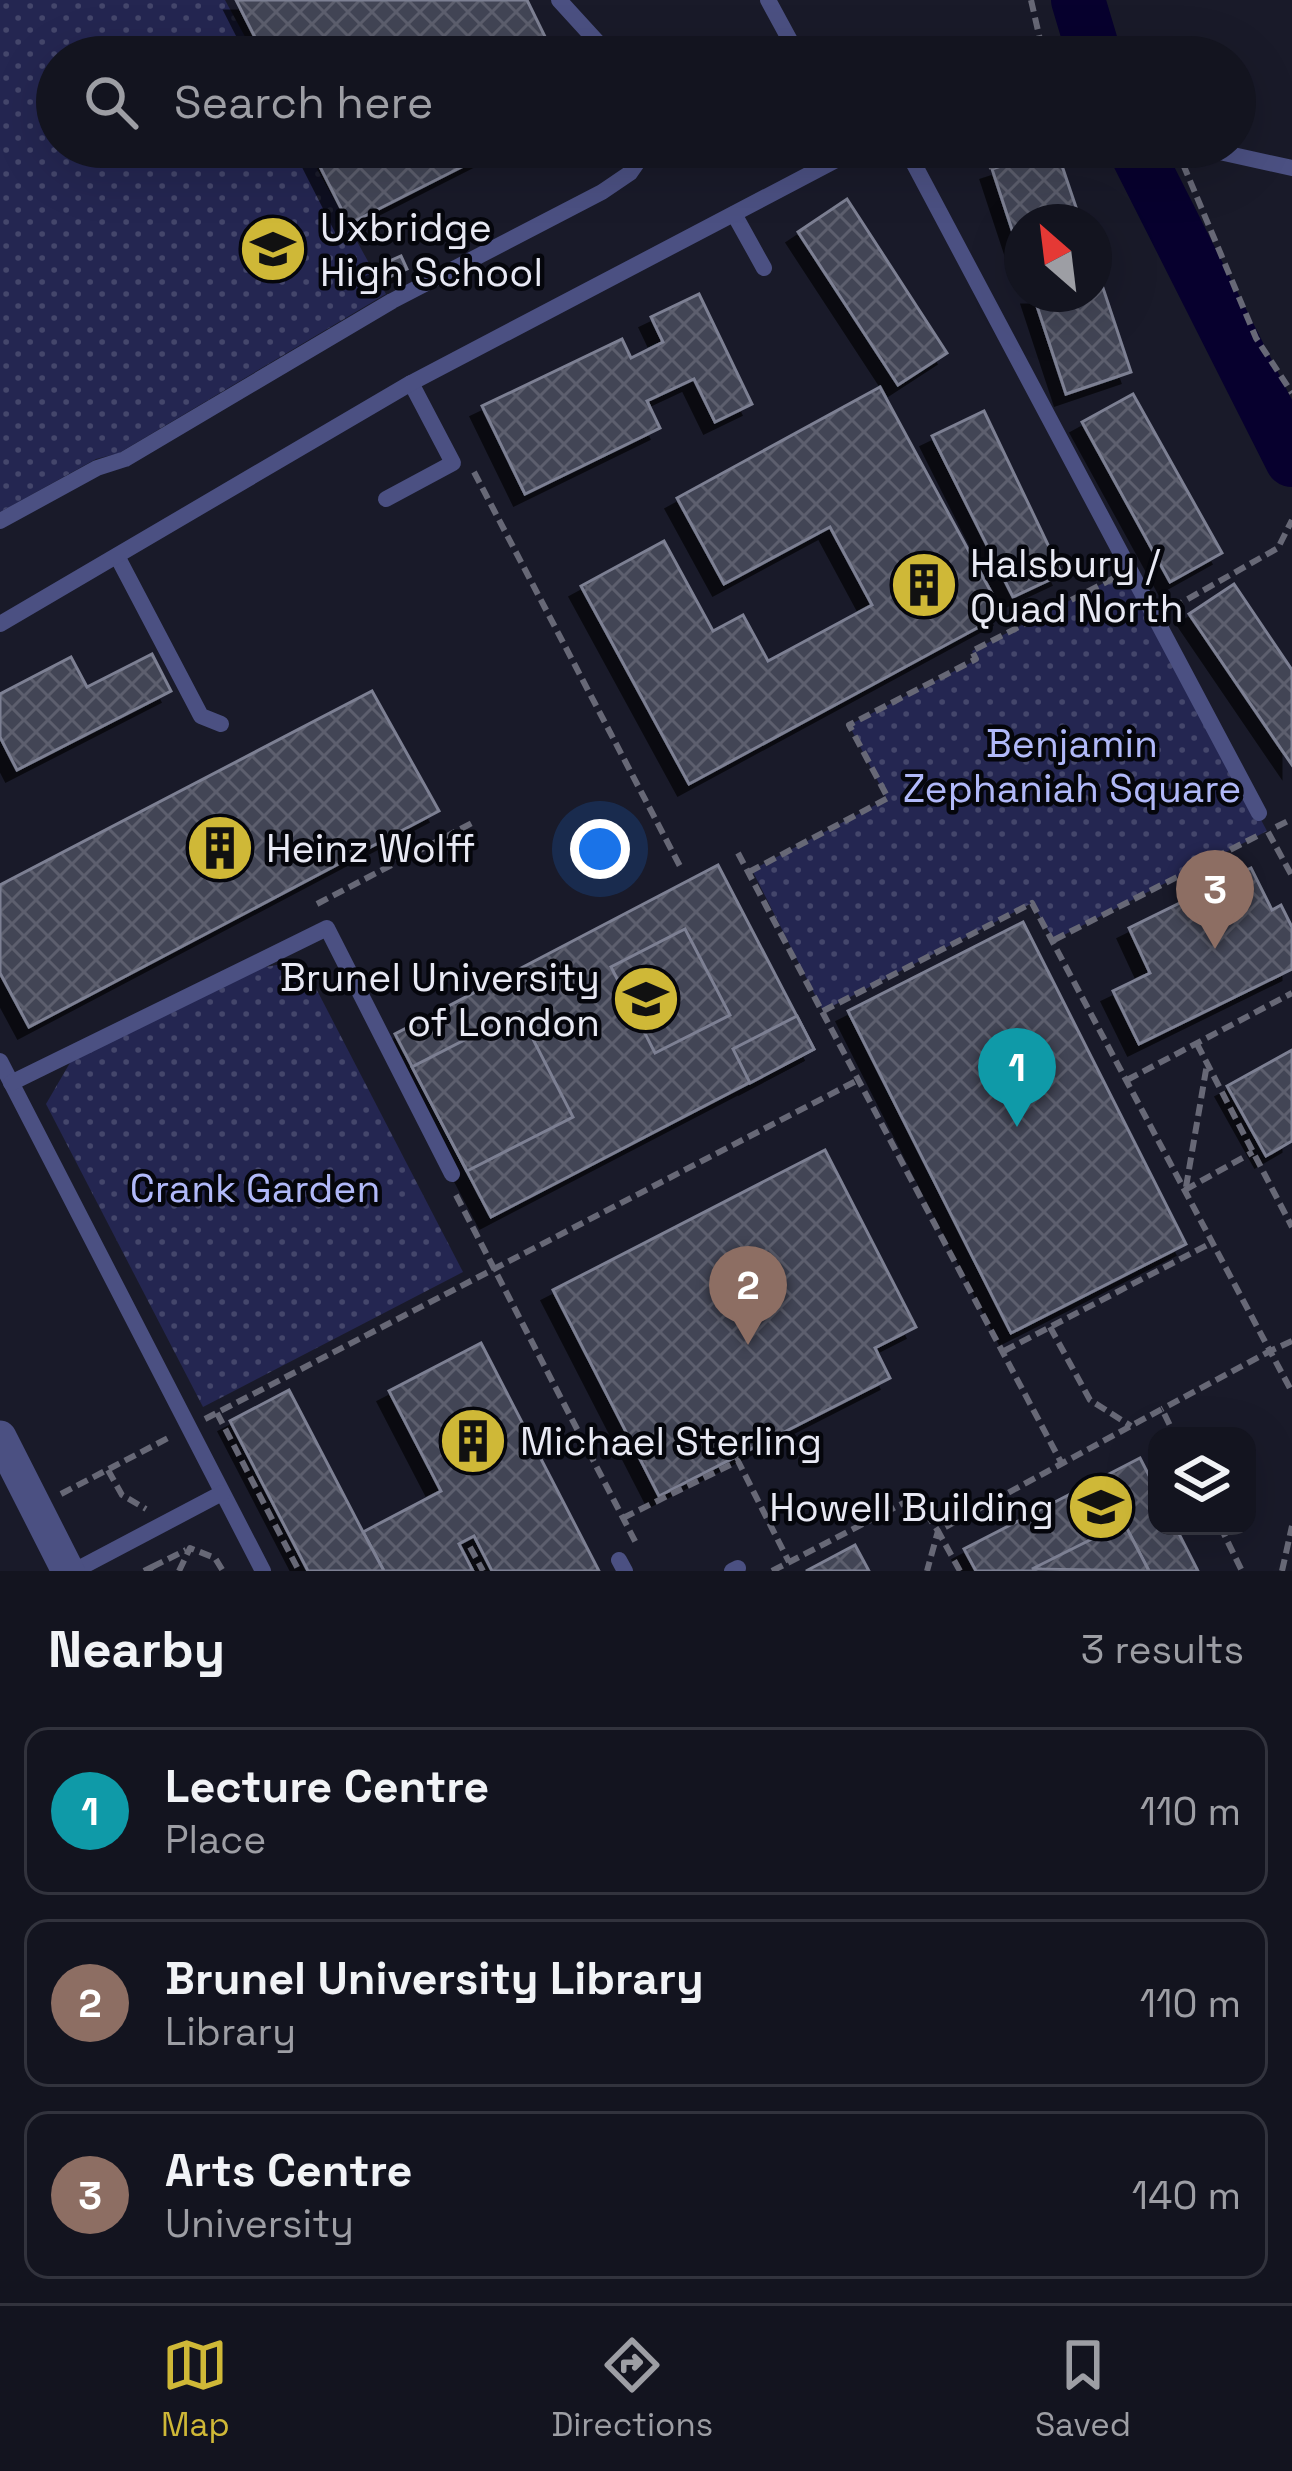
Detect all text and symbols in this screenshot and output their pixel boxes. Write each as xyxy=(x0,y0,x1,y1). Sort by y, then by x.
search box xyxy=(36,36,1256,168)
icon: search xyxy=(78,69,144,135)
text: Search here xyxy=(174,74,433,131)
place label: Uxbridge High School xyxy=(320,203,543,297)
north arrow xyxy=(1004,204,1112,312)
school or university icon: Uxbridge High School xyxy=(238,214,308,284)
place label: Halsbury / Quad North xyxy=(970,539,1184,633)
building icon: Halsbury / Quad North xyxy=(889,550,959,620)
park label: Benjamin Zephaniah Square xyxy=(903,719,1241,813)
building icon: Heinz Wolff xyxy=(185,813,255,883)
your location xyxy=(570,819,630,879)
place label: Heinz Wolff xyxy=(266,824,475,873)
pin: 3 xyxy=(1176,850,1254,949)
place label: Brunel University of London xyxy=(280,953,600,1047)
school or university icon: Brunel University of London xyxy=(611,964,681,1034)
pin: 1 xyxy=(978,1028,1056,1127)
park label: Crank Garden xyxy=(130,1164,380,1213)
pin: 2 xyxy=(709,1246,787,1345)
building icon: Michael Sterling xyxy=(438,1406,508,1476)
place label: Michael Sterling xyxy=(520,1417,822,1466)
map controls xyxy=(1148,1427,1256,1535)
button: layers xyxy=(1148,1427,1256,1535)
school or university icon: Howell Building xyxy=(1066,1472,1136,1542)
place label: Howell Building xyxy=(769,1483,1054,1532)
text: Nearby xyxy=(48,1617,225,1682)
text: 3 results xyxy=(1081,1625,1244,1674)
text: Lecture Centre xyxy=(165,1758,489,1815)
text: 1 xyxy=(81,1787,99,1836)
text: 110 m xyxy=(1140,1787,1241,1836)
text: Place xyxy=(165,1815,266,1864)
text: Brunel University Library xyxy=(165,1950,704,2007)
text: 2 xyxy=(78,1979,102,2028)
text: 110 m xyxy=(1140,1979,1241,2028)
text: Library xyxy=(165,2007,296,2056)
text: Arts Centre xyxy=(165,2142,412,2199)
text: 3 xyxy=(78,2171,102,2220)
text: 140 m xyxy=(1132,2171,1241,2220)
text: University xyxy=(165,2199,354,2248)
tab: Map xyxy=(161,2332,230,2446)
tab: Directions xyxy=(551,2332,713,2446)
tab: Saved xyxy=(1035,2332,1131,2446)

